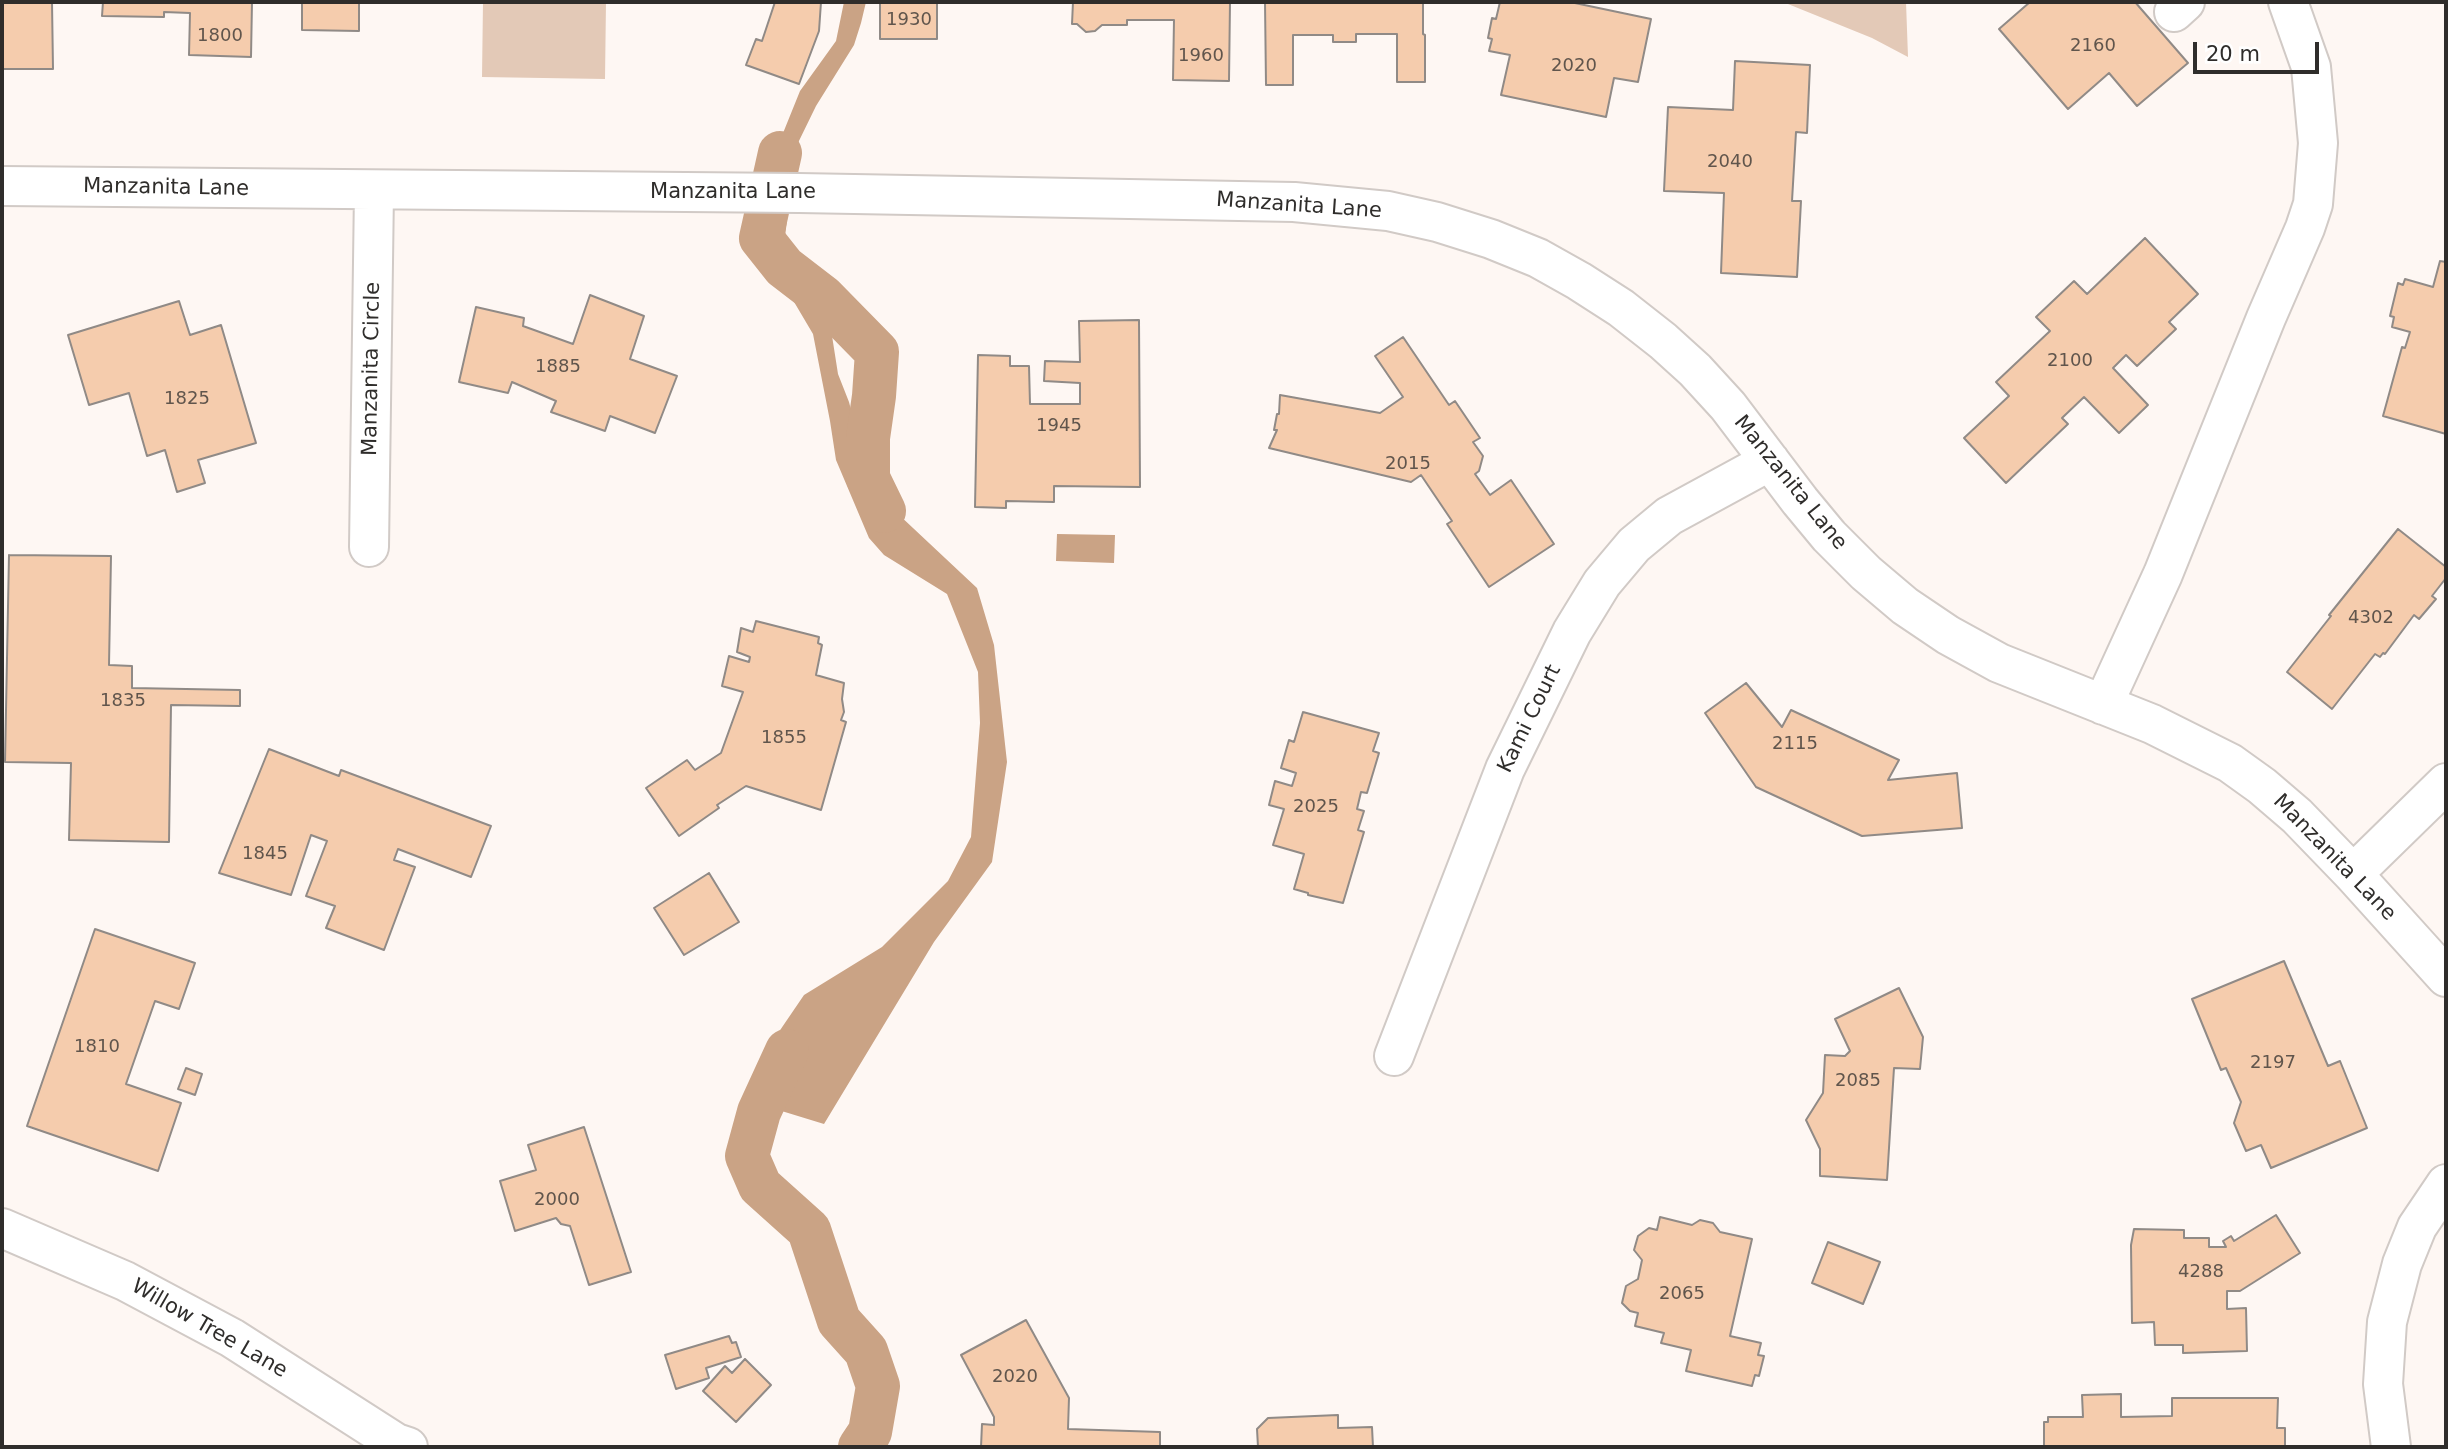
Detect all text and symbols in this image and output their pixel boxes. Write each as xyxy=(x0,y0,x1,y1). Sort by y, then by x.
house number: 1930 xyxy=(886,9,932,31)
house number: 1800 xyxy=(197,25,243,47)
scale bar xyxy=(2196,28,2322,72)
house number: 2160 xyxy=(2070,35,2116,57)
text: 20 m xyxy=(2206,42,2260,66)
house number: 1960 xyxy=(1178,45,1224,67)
house number: 2020 xyxy=(1551,55,1597,77)
house number: 2040 xyxy=(1707,151,1753,173)
street label: Manzanita Lane xyxy=(83,174,249,202)
street label: Manzanita Lane xyxy=(650,180,816,206)
street label: Manzanita Lane xyxy=(1215,188,1383,224)
street label: Manzanita Circle xyxy=(358,282,386,456)
house number: 2100 xyxy=(2047,350,2093,372)
house number: 1885 xyxy=(535,356,581,378)
house number: 1825 xyxy=(164,388,210,410)
street label: Manzanita Lane xyxy=(1728,411,1852,555)
house number: 1945 xyxy=(1036,415,1082,437)
house number: 2015 xyxy=(1385,453,1431,475)
house number: 4302 xyxy=(2348,607,2394,629)
street label: Kami Court xyxy=(1493,661,1567,777)
house number: 1835 xyxy=(100,690,146,712)
house number: 1855 xyxy=(761,727,807,749)
house number: 2115 xyxy=(1772,733,1818,755)
street label: Manzanita Lane xyxy=(2267,790,2401,926)
house number: 2025 xyxy=(1293,796,1339,818)
house number: 1845 xyxy=(242,843,288,865)
house number: 1810 xyxy=(74,1036,120,1058)
house number: 2197 xyxy=(2250,1052,2296,1074)
house number: 2085 xyxy=(1835,1070,1881,1092)
house number: 2000 xyxy=(534,1189,580,1211)
house number: 4288 xyxy=(2178,1261,2224,1283)
street label: Willow Tree Lane xyxy=(127,1274,291,1384)
house number: 2065 xyxy=(1659,1283,1705,1305)
house number: 2020 xyxy=(992,1366,1038,1388)

